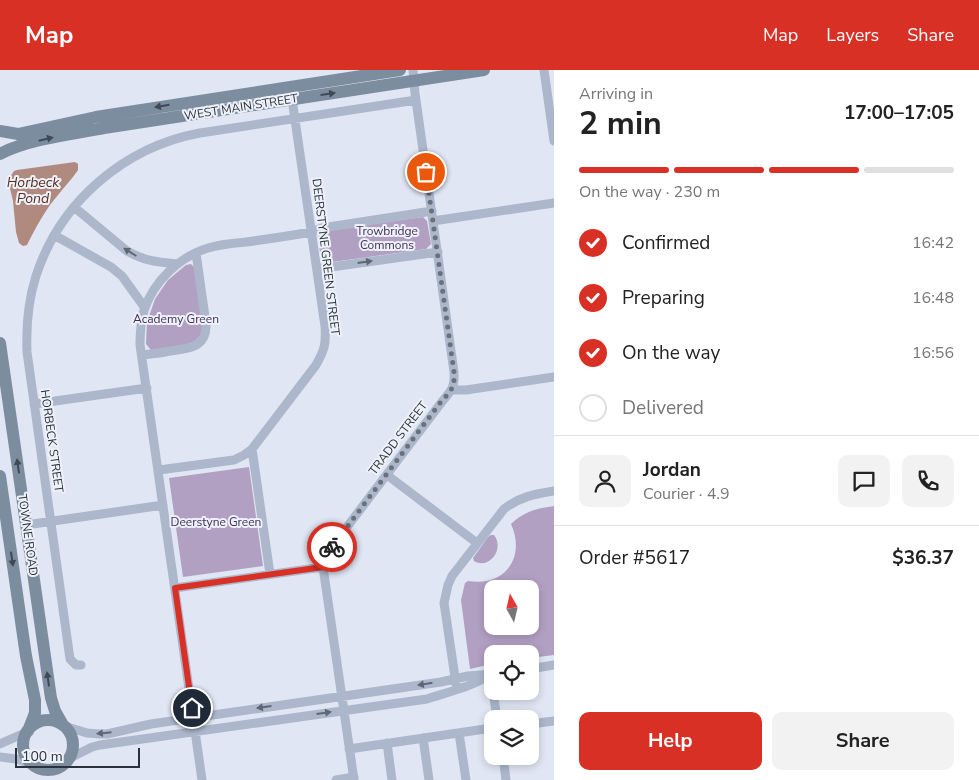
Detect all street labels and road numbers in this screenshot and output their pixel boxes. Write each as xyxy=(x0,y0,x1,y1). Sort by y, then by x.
street label: WEST MAIN STREET xyxy=(183,90,300,124)
street label: DEERSTYNE GREEN STREET xyxy=(308,178,344,337)
street label: HORBECK STREET xyxy=(37,389,67,494)
street label: TRADD STREET xyxy=(365,397,431,478)
street label: TOWNE ROAD xyxy=(14,493,42,577)

